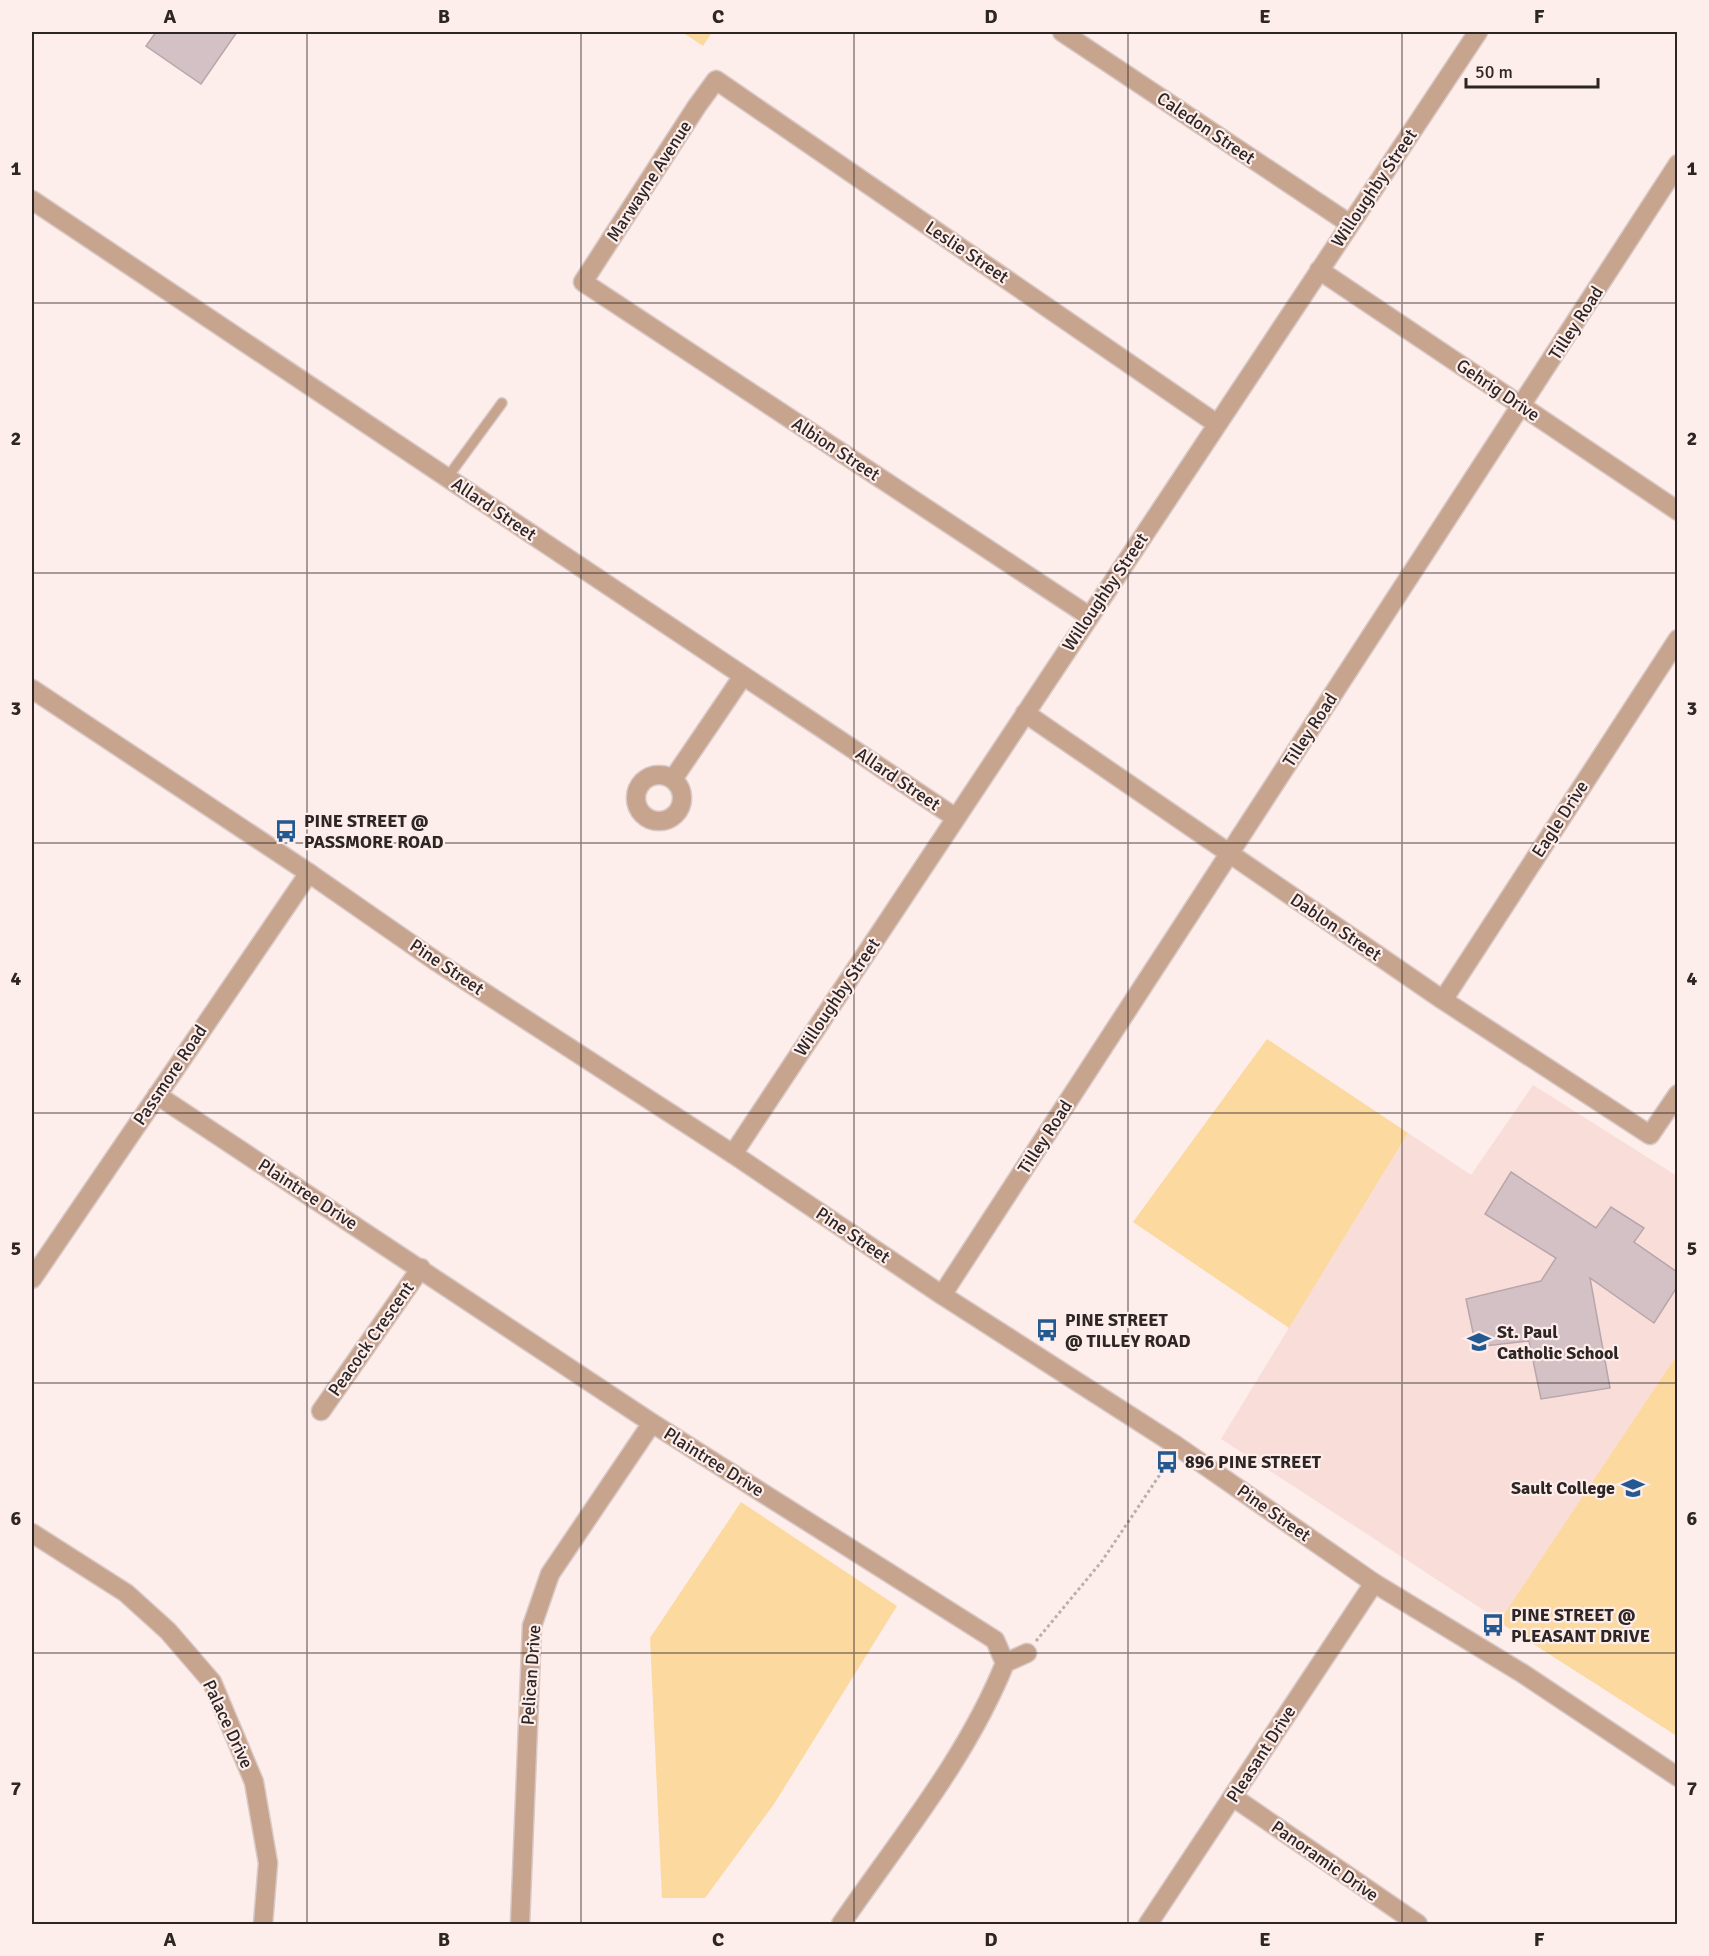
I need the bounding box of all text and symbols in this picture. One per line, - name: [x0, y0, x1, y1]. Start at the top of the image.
- text: A: [164, 4, 177, 29]
- text: B: [438, 4, 450, 29]
- text: C: [712, 4, 724, 29]
- text: D: [984, 4, 998, 29]
- text: E: [1259, 4, 1271, 29]
- text: F: [1534, 4, 1545, 29]
- scale bar: [1466, 51, 1598, 89]
- text: 50 m: [1475, 61, 1513, 83]
- street label: Caledon Street: [1153, 87, 1259, 169]
- street label: Marwayne Avenue: [602, 116, 696, 246]
- street label: Willoughby Street: [1326, 125, 1422, 251]
- text: 1: [11, 156, 22, 181]
- text: 1: [1687, 156, 1698, 181]
- street label: Leslie Street: [921, 216, 1013, 288]
- street label: Tilley Road: [1544, 282, 1608, 364]
- street label: Gehrig Drive: [1452, 354, 1544, 426]
- street label: Albion Street: [788, 412, 884, 486]
- text: 2: [11, 426, 21, 451]
- text: 2: [1687, 426, 1697, 451]
- street label: Allard Street: [448, 473, 540, 545]
- street label: Willoughby Street: [1057, 529, 1153, 655]
- street label: Tilley Road: [1278, 689, 1342, 771]
- text: 3: [11, 696, 21, 721]
- text: 3: [1687, 696, 1697, 721]
- street label: Allard Street: [852, 743, 944, 815]
- street label: Eagle Drive: [1527, 777, 1593, 861]
- place label: PINE STREET @ PASSMORE ROAD: [304, 810, 443, 853]
- bus stop icon: PINE STREET @ PASSMORE ROAD: [273, 818, 299, 844]
- street label: Dablon Street: [1286, 888, 1386, 966]
- street label: Pine Street: [406, 934, 488, 1000]
- street label: Willoughby Street: [789, 934, 885, 1060]
- text: 4: [11, 966, 22, 991]
- text: 4: [1687, 966, 1698, 991]
- street label: Passmore Road: [128, 1021, 212, 1129]
- street label: Tilley Road: [1013, 1096, 1077, 1178]
- street label: Plaintree Drive: [254, 1154, 362, 1234]
- street label: Pine Street: [812, 1202, 894, 1268]
- text: 5: [11, 1236, 21, 1261]
- text: 5: [1687, 1236, 1697, 1261]
- street label: Peacock Crescent: [323, 1278, 419, 1400]
- place label: PINE STREET @ TILLEY ROAD: [1065, 1309, 1190, 1352]
- bus stop icon: PINE STREET @ TILLEY ROAD: [1034, 1317, 1060, 1343]
- place label: St. Paul Catholic School: [1497, 1321, 1619, 1364]
- school or university icon: St. Paul Catholic School: [1466, 1329, 1492, 1355]
- street label: Plaintree Drive: [660, 1422, 768, 1502]
- bus stop icon: 896 PINE STREET: [1154, 1449, 1180, 1475]
- place label: 896 PINE STREET: [1185, 1451, 1322, 1473]
- school or university icon: Sault College: [1620, 1475, 1646, 1501]
- place label: Sault College: [1511, 1477, 1615, 1499]
- street label: Pine Street: [1233, 1480, 1315, 1546]
- text: 6: [11, 1506, 22, 1531]
- text: 6: [1687, 1506, 1698, 1531]
- place label: PINE STREET @ PLEASANT DRIVE: [1511, 1604, 1650, 1647]
- bus stop icon: PINE STREET @ PLEASANT DRIVE: [1480, 1612, 1506, 1638]
- street label: Pelican Drive: [517, 1624, 545, 1726]
- street label: Palace Drive: [198, 1676, 258, 1772]
- street label: Pleasant Drive: [1222, 1702, 1300, 1806]
- text: 7: [11, 1776, 22, 1801]
- text: 7: [1687, 1776, 1698, 1801]
- street label: Panoramic Drive: [1267, 1816, 1383, 1906]
- text: A: [164, 1927, 177, 1952]
- text: B: [438, 1927, 450, 1952]
- text: C: [712, 1927, 724, 1952]
- text: D: [984, 1927, 998, 1952]
- text: E: [1259, 1927, 1271, 1952]
- text: F: [1534, 1927, 1545, 1952]

